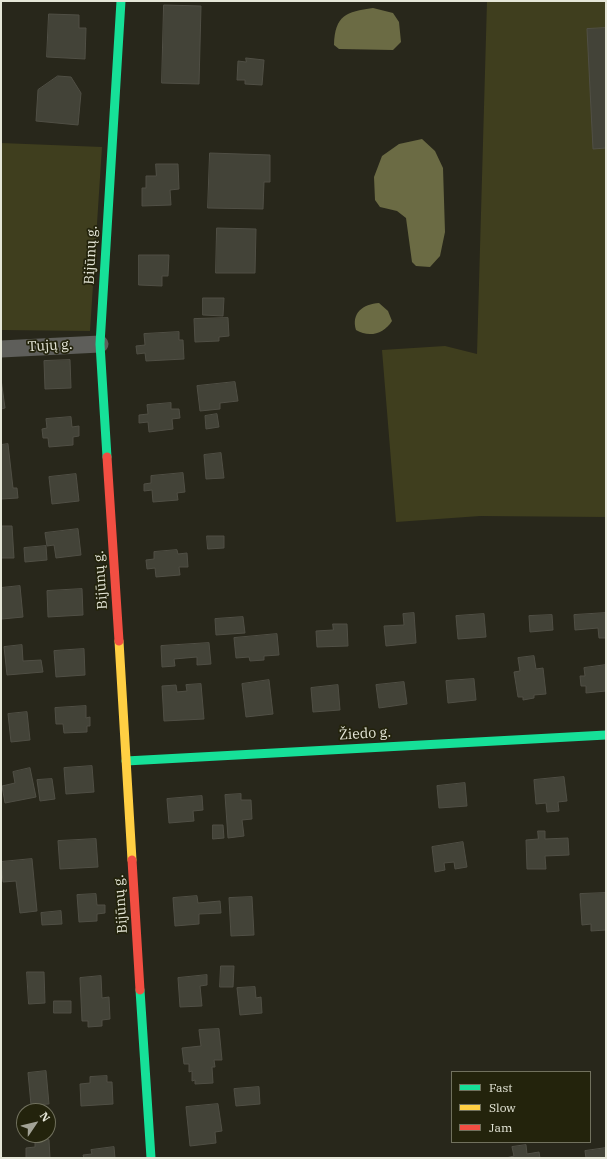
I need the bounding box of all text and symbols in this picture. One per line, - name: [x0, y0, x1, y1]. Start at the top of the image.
- street label: Bijūnų g.: [81, 225, 101, 285]
- street label: Tujų g.: [27, 336, 73, 356]
- street label: Bijūnų g.: [91, 550, 111, 610]
- street label: Žiedo g.: [339, 724, 391, 744]
- street label: Bijūnų g.: [111, 874, 131, 934]
- legend: [451, 1071, 591, 1143]
- text: Fast: [489, 1080, 513, 1095]
- text: Slow: [489, 1100, 516, 1115]
- north arrow: [16, 1103, 56, 1143]
- text: N: [37, 1109, 53, 1124]
- text: Jam: [489, 1120, 512, 1135]

